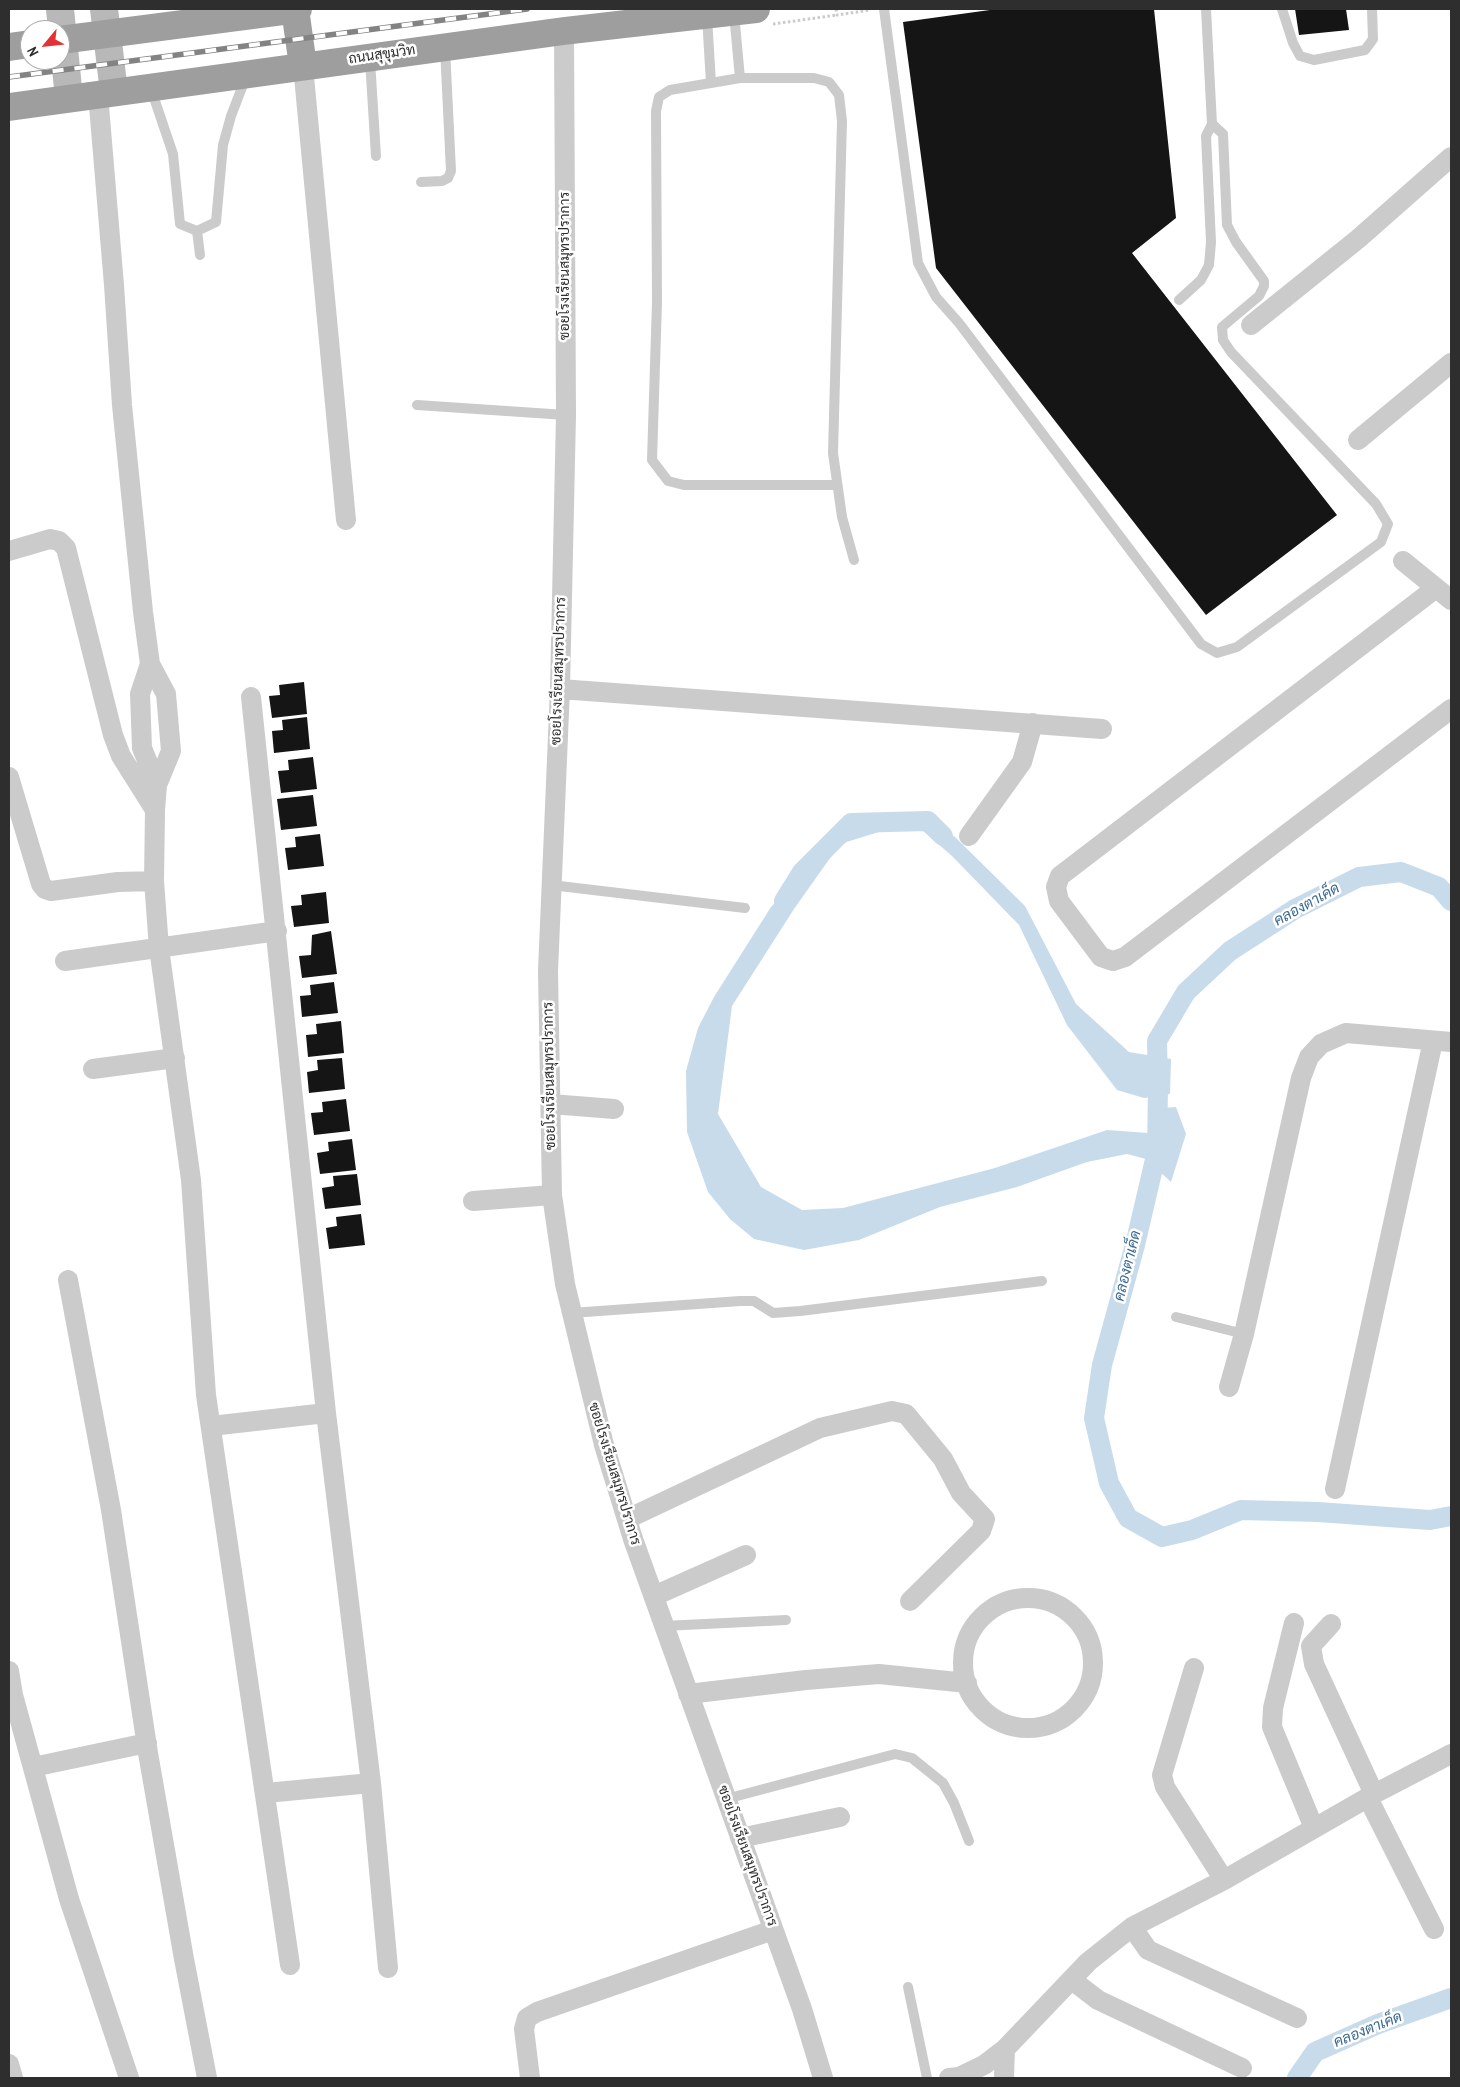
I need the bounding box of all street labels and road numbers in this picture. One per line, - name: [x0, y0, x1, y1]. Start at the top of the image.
- street label: ถนนสุขุมวิท: [347, 42, 417, 68]
- street label: ซอยโรงเรียนสมุทรปราการ: [557, 192, 573, 340]
- street label: ซอยโรงเรียนสมุทรปราการ: [548, 597, 570, 745]
- street label: ซอยโรงเรียนสมุทรปราการ: [540, 1002, 560, 1150]
- street label: ซอยโรงเรียนสมุทรปราการ: [584, 1401, 644, 1547]
- street label: ซอยโรงเรียนสมุทรปราการ: [714, 1783, 780, 1929]

